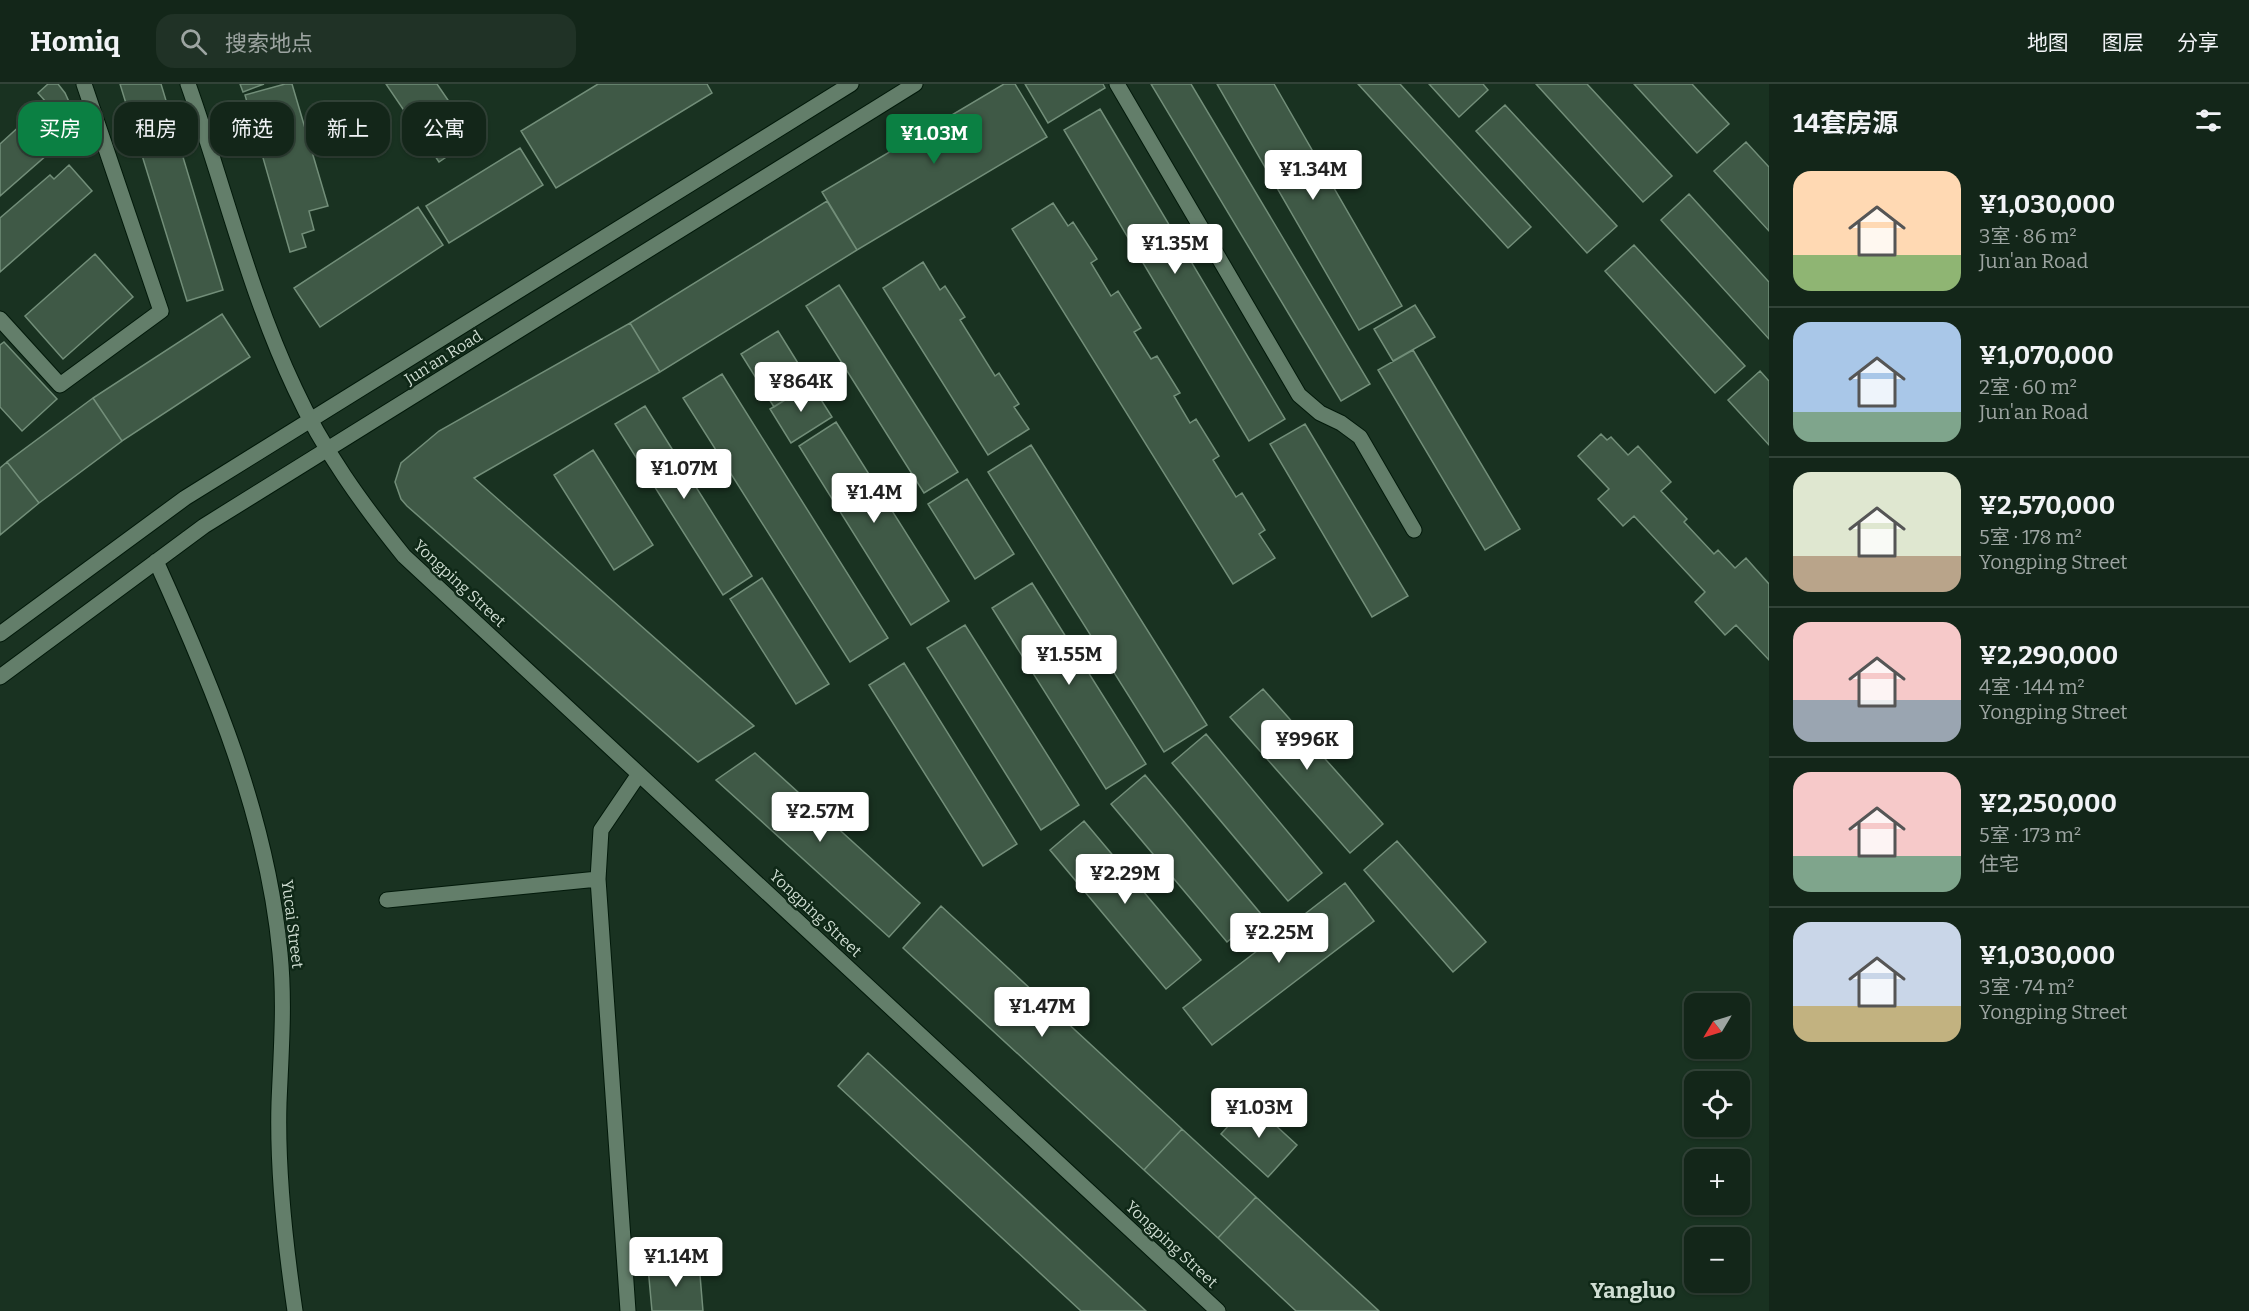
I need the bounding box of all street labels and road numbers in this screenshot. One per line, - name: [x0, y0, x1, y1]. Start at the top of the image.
- street label: Jun'an Road: [400, 326, 486, 389]
- street label: Yongping Street: [410, 536, 510, 631]
- street label: Yongping Street: [766, 866, 866, 961]
- street label: Yucai Street: [278, 879, 307, 970]
- street label: Yongping Street: [1122, 1197, 1222, 1292]

